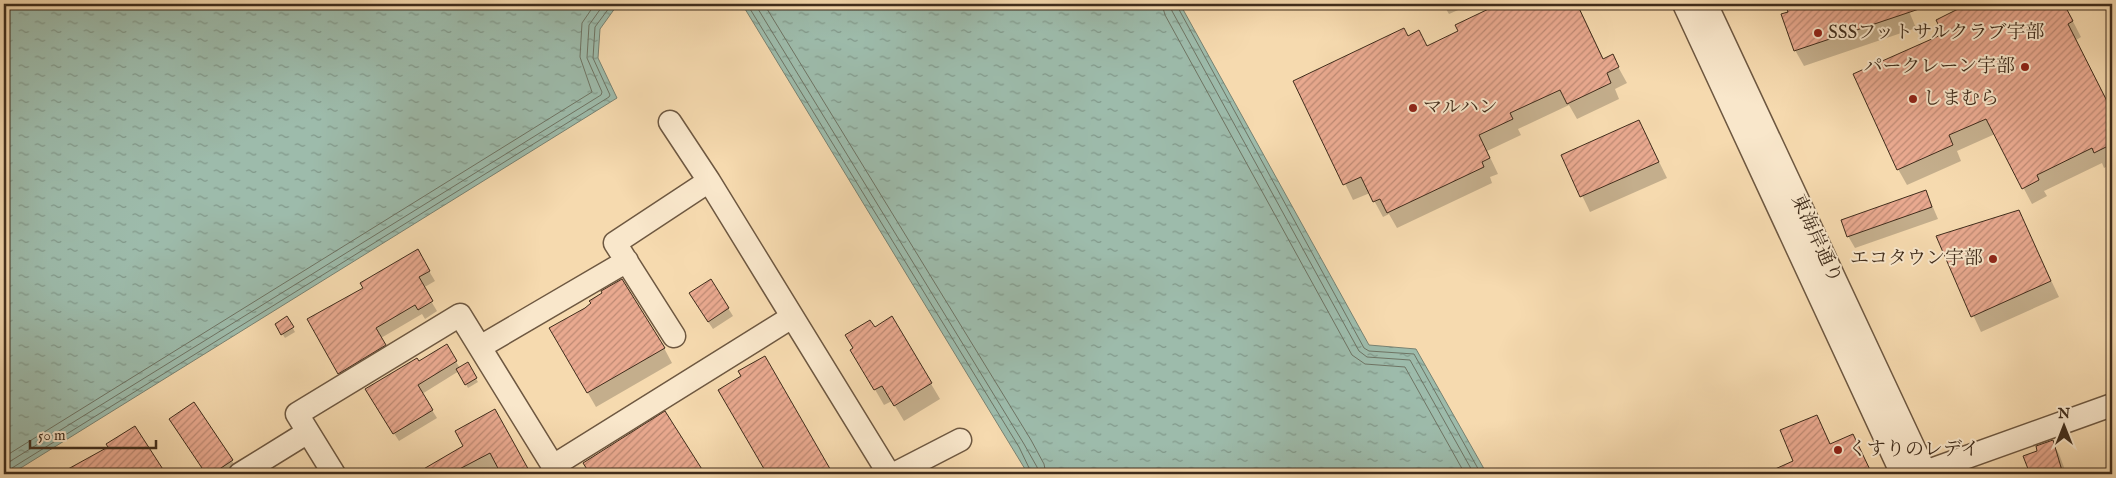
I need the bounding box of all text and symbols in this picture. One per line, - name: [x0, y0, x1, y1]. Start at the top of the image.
- place label: SSSフットサルクラブ宇部: [1828, 21, 2045, 45]
- marker: SSSフットサルクラブ宇部: [1812, 27, 1824, 39]
- place label: パークレーン宇部: [1863, 55, 2015, 79]
- marker: パークレーン宇部: [2019, 61, 2031, 73]
- place label: しまむら: [1923, 87, 1999, 111]
- marker: しまむら: [1907, 93, 1919, 105]
- place label: マルハン: [1423, 96, 1498, 120]
- marker: マルハン: [1407, 102, 1419, 114]
- street label: 東海岸通り: [1785, 191, 1847, 287]
- place label: エコタウン宇部: [1850, 247, 1983, 271]
- marker: エコタウン宇部: [1987, 253, 1999, 265]
- north arrow: [2038, 400, 2088, 450]
- text: N: [2057, 405, 2070, 423]
- scale bar: [30, 418, 156, 450]
- text: 50 m: [38, 426, 66, 445]
- place label: くすりのレデイ: [1848, 438, 1980, 462]
- marker: くすりのレデイ: [1832, 444, 1844, 456]

